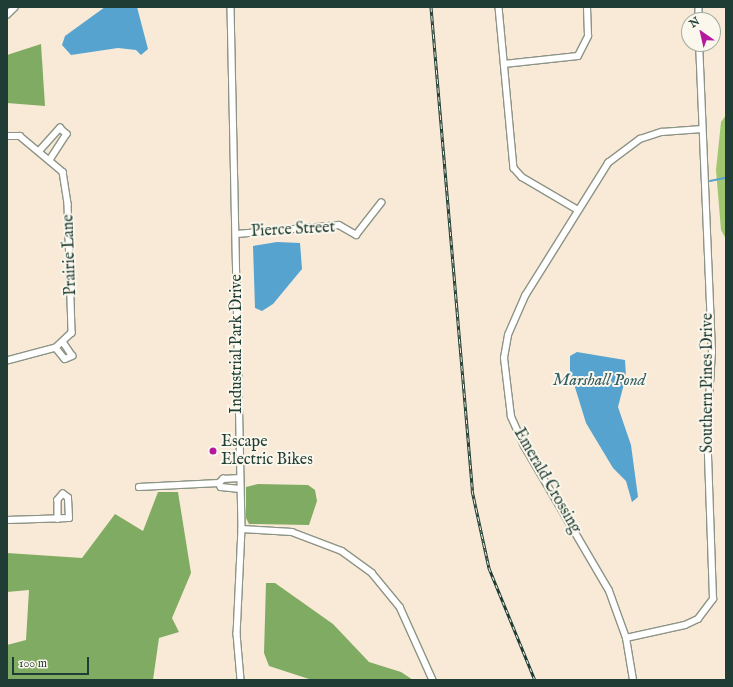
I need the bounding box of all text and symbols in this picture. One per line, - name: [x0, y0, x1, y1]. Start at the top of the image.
- north arrow: [681, 12, 721, 52]
- text: N: [687, 14, 703, 31]
- street label: Prairie Lane: [59, 214, 81, 296]
- street label: Pierce Street: [250, 218, 336, 242]
- street label: Industrial Park Drive: [227, 274, 247, 414]
- street label: Southern Pines Drive: [698, 313, 718, 453]
- water label: Marshall Pond: [552, 371, 646, 391]
- street label: Emerald Crossing: [509, 425, 585, 537]
- place label: Escape Electric Bikes: [221, 432, 313, 470]
- marker: Escape Electric Bikes: [208, 446, 218, 456]
- scale bar: [14, 649, 91, 675]
- text: 100 m: [19, 656, 47, 671]

